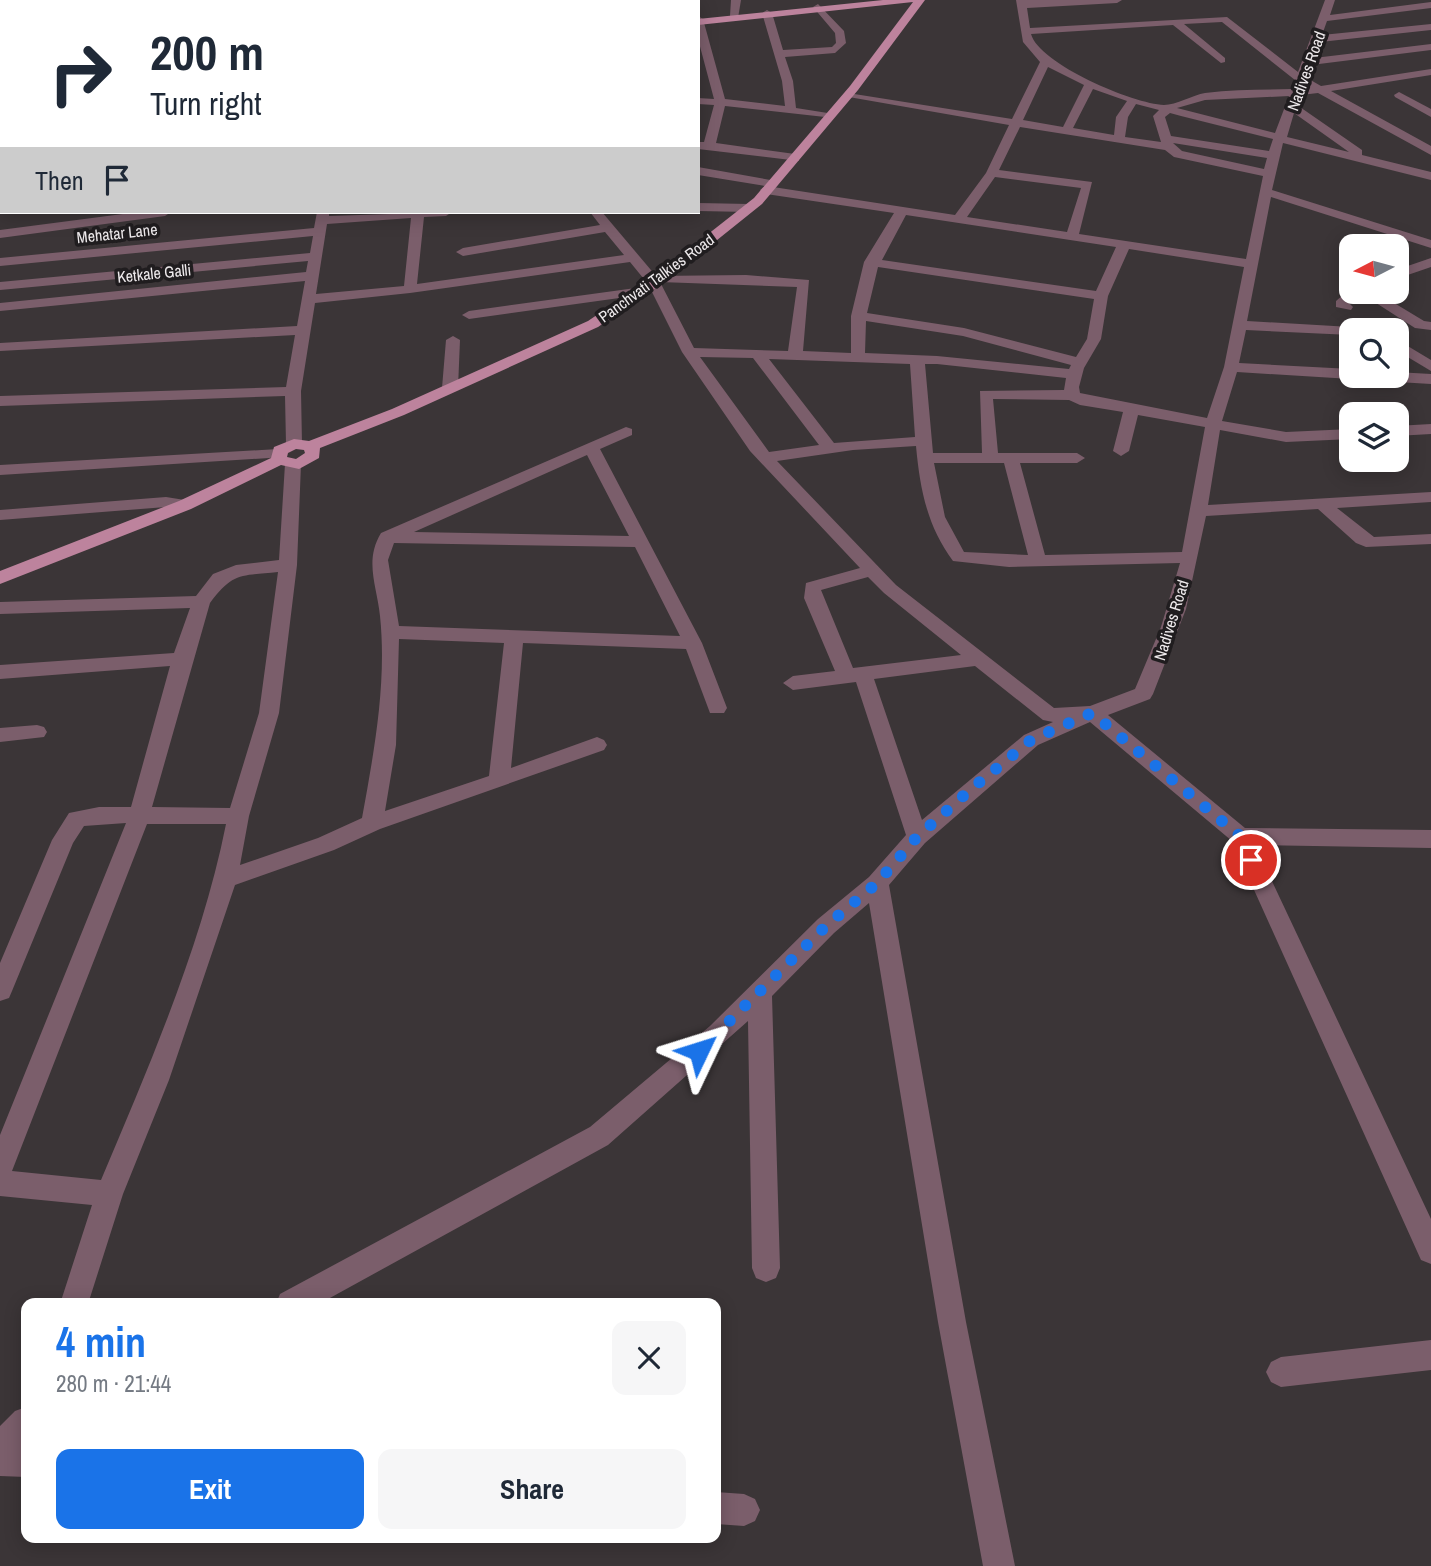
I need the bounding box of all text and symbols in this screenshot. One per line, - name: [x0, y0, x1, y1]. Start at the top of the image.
- text: 200 m: [150, 19, 264, 85]
- icon: right: [35, 28, 126, 119]
- street label: Nadives Road: [1281, 28, 1331, 114]
- text: Turn right: [150, 82, 262, 125]
- icon: arrive: [98, 161, 136, 199]
- text: Then: [35, 163, 84, 198]
- street label: Mehatar Lane: [76, 218, 158, 248]
- street label: Panchvati Talkies Road: [594, 229, 718, 327]
- north arrow: [1339, 234, 1409, 304]
- map controls: [1339, 234, 1409, 472]
- street label: Ketkale Galli: [116, 258, 192, 288]
- button: search: [1339, 318, 1409, 388]
- button: layers: [1339, 402, 1409, 472]
- street label: Nadives Road: [1148, 577, 1194, 663]
- pin: [1221, 830, 1281, 890]
- icon: arrive: [1232, 841, 1270, 879]
- position arrow: [662, 1014, 736, 1088]
- text: 4 min: [56, 1314, 146, 1370]
- button: close: [612, 1321, 686, 1395]
- text: 280 m · 21:44: [56, 1368, 171, 1399]
- button: Exit: [56, 1449, 364, 1529]
- button: Share: [378, 1449, 686, 1529]

